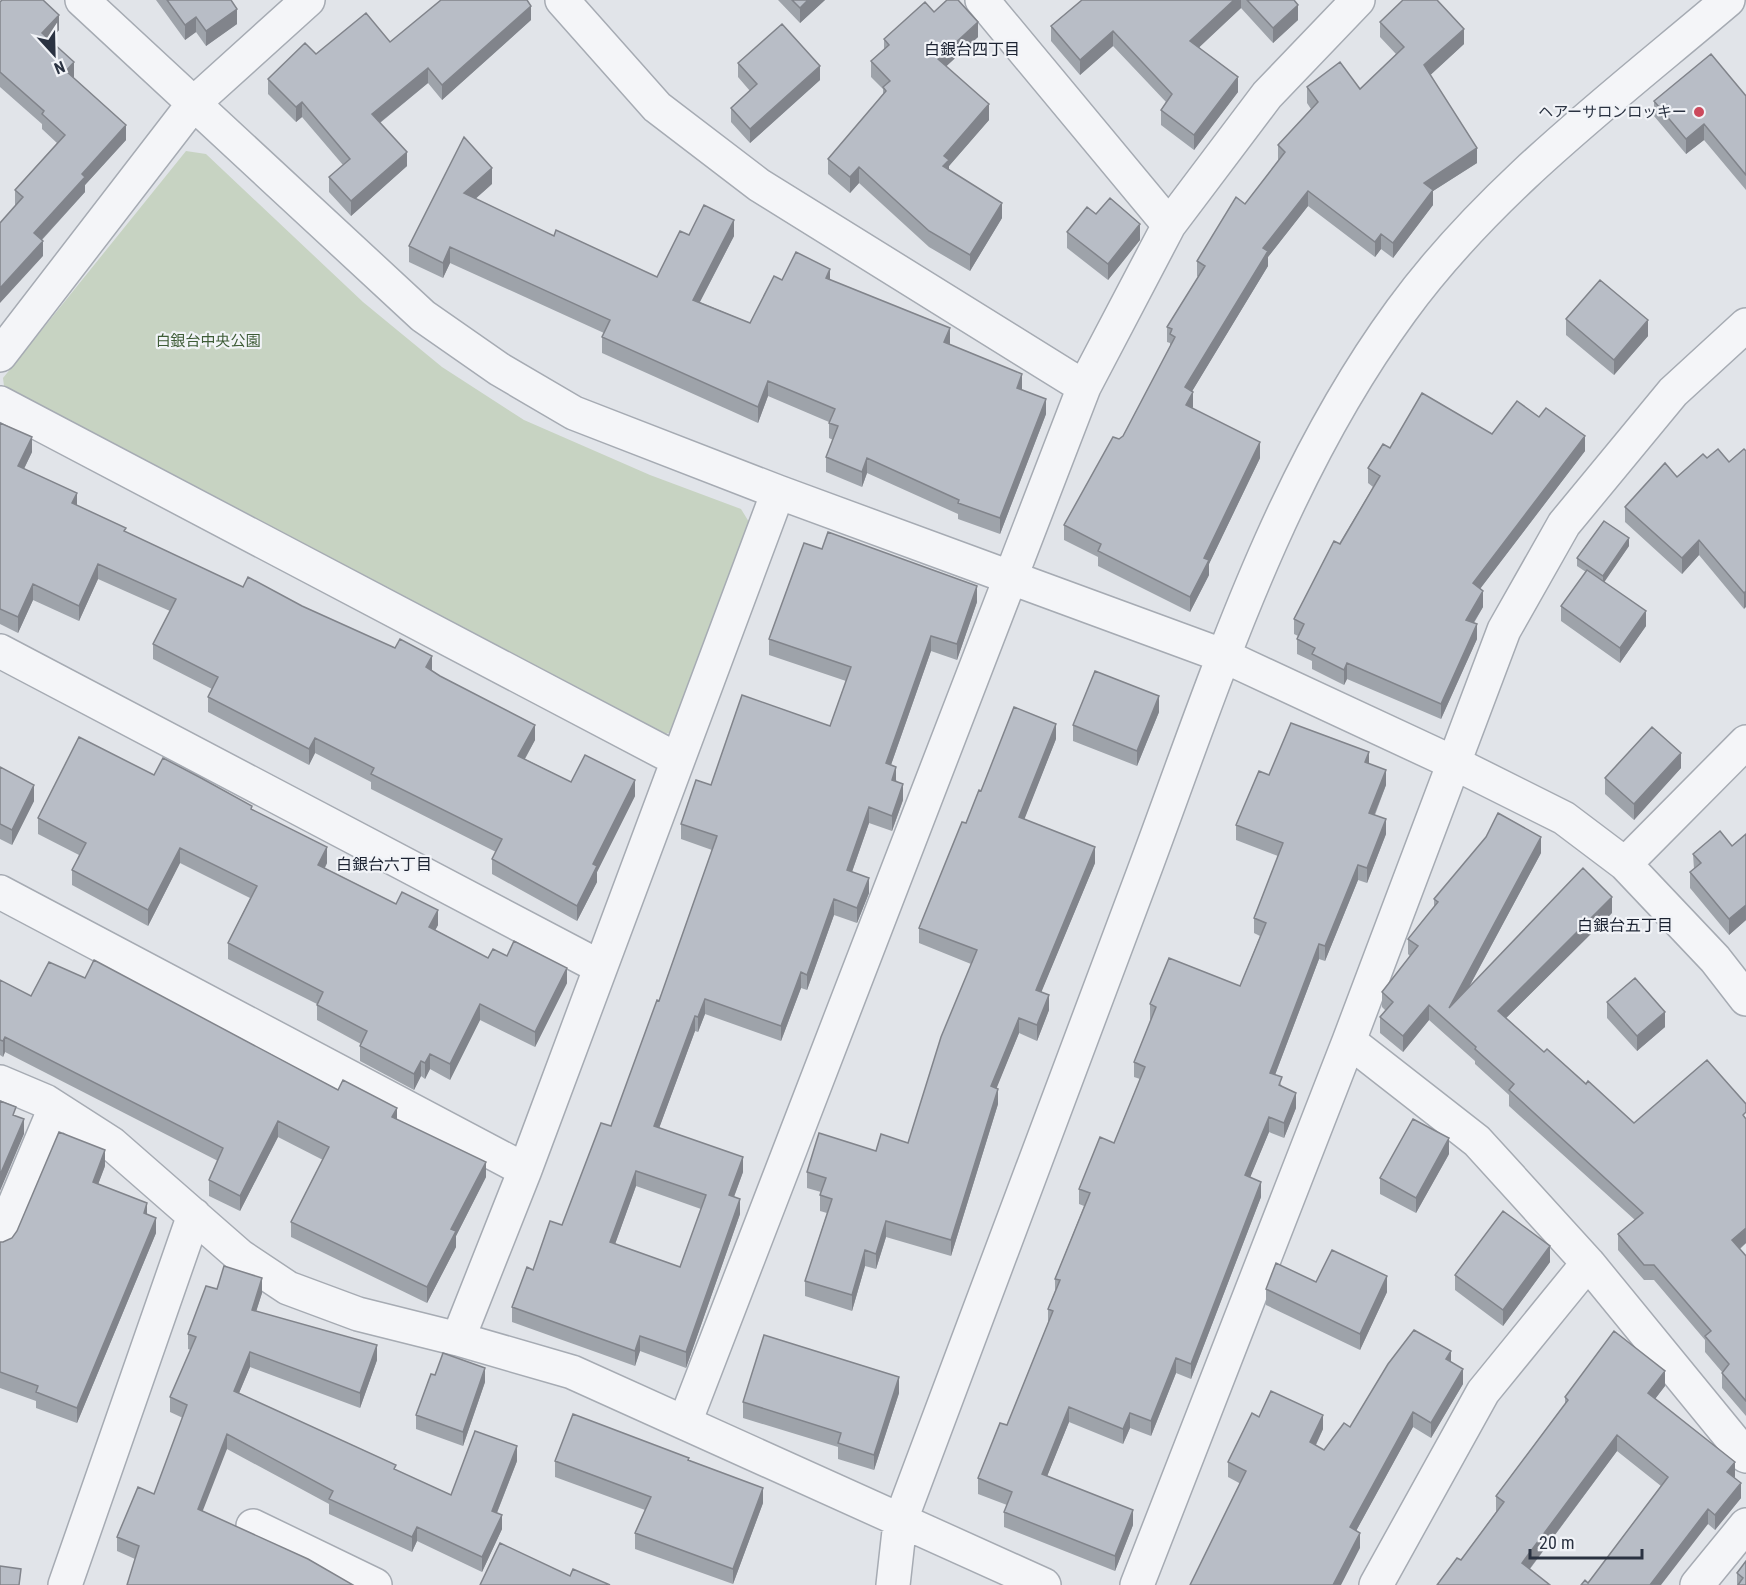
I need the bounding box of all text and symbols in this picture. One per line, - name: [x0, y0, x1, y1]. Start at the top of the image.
- north arrow: [24, 24, 84, 84]
- district label: 白銀台四丁目: [924, 40, 1020, 59]
- text: N: [51, 57, 68, 78]
- place label: ヘアーサロンロッキー: [1538, 103, 1687, 121]
- marker: ヘアーサロンロッキー: [1692, 105, 1706, 119]
- park label: 白銀台中央公園: [155, 332, 261, 350]
- district label: 白銀台六丁目: [336, 855, 432, 874]
- district label: 白銀台五丁目: [1577, 916, 1673, 935]
- scale bar: [1530, 1522, 1642, 1560]
- text: 20 m: [1539, 1532, 1574, 1553]

